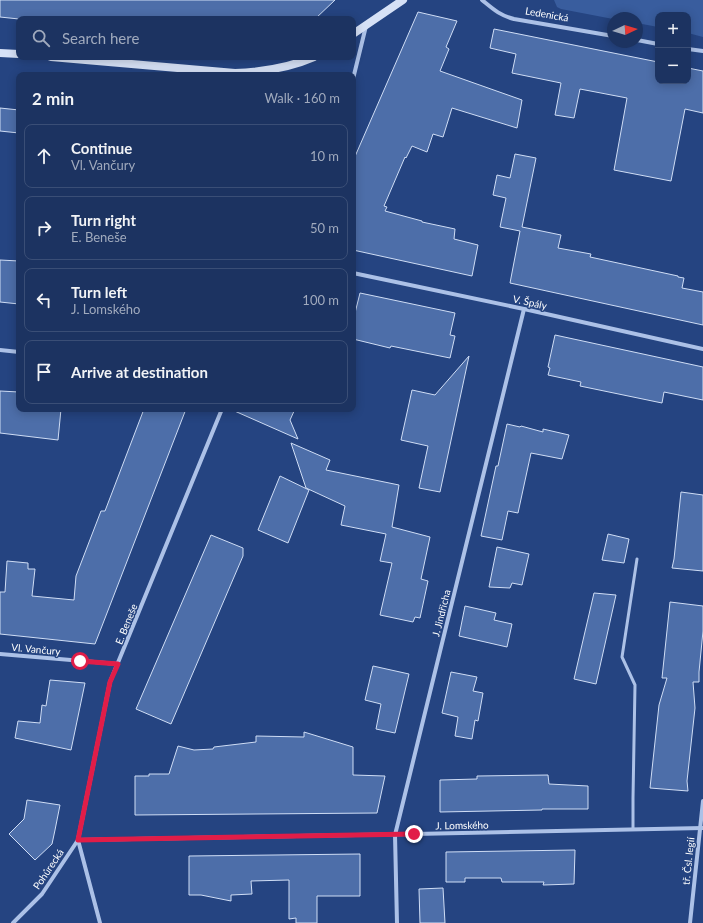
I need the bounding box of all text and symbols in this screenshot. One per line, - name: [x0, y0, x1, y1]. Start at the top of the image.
- street label: Ledenická: [524, 4, 570, 24]
- north arrow: [607, 12, 643, 48]
- map controls: [655, 12, 691, 84]
- button: +: [655, 12, 691, 48]
- search box: [16, 16, 356, 60]
- icon: search: [30, 27, 52, 49]
- text: Search here: [62, 29, 139, 47]
- button: −: [655, 48, 691, 84]
- text: 2 min: [32, 88, 74, 109]
- text: Walk · 160 m: [264, 90, 340, 106]
- text: Continue: [71, 139, 132, 157]
- icon: ahead: [33, 145, 55, 167]
- text: 10 m: [310, 148, 339, 164]
- text: Vl. Vančury: [71, 157, 135, 173]
- text: Turn right: [71, 211, 136, 229]
- icon: right: [33, 217, 55, 239]
- text: 50 m: [310, 220, 339, 236]
- text: E. Beneše: [71, 229, 127, 245]
- text: Turn left: [71, 283, 127, 301]
- icon: left: [33, 289, 55, 311]
- text: 100 m: [302, 292, 339, 308]
- street label: V. Špály: [512, 293, 549, 312]
- text: J. Lomského: [71, 301, 140, 317]
- icon: arrive: [33, 361, 55, 383]
- text: Arrive at destination: [71, 363, 208, 381]
- street label: J. Jindřicha: [429, 588, 453, 638]
- street label: E. Beneše: [112, 602, 140, 646]
- street label: Vl. Vančury: [11, 641, 62, 657]
- route start: [71, 652, 89, 670]
- street label: J. Lomského: [435, 819, 489, 831]
- route end: [405, 825, 423, 843]
- street label: tř. Čsl. legií: [680, 836, 697, 885]
- street label: Pohůrecká: [30, 847, 66, 891]

